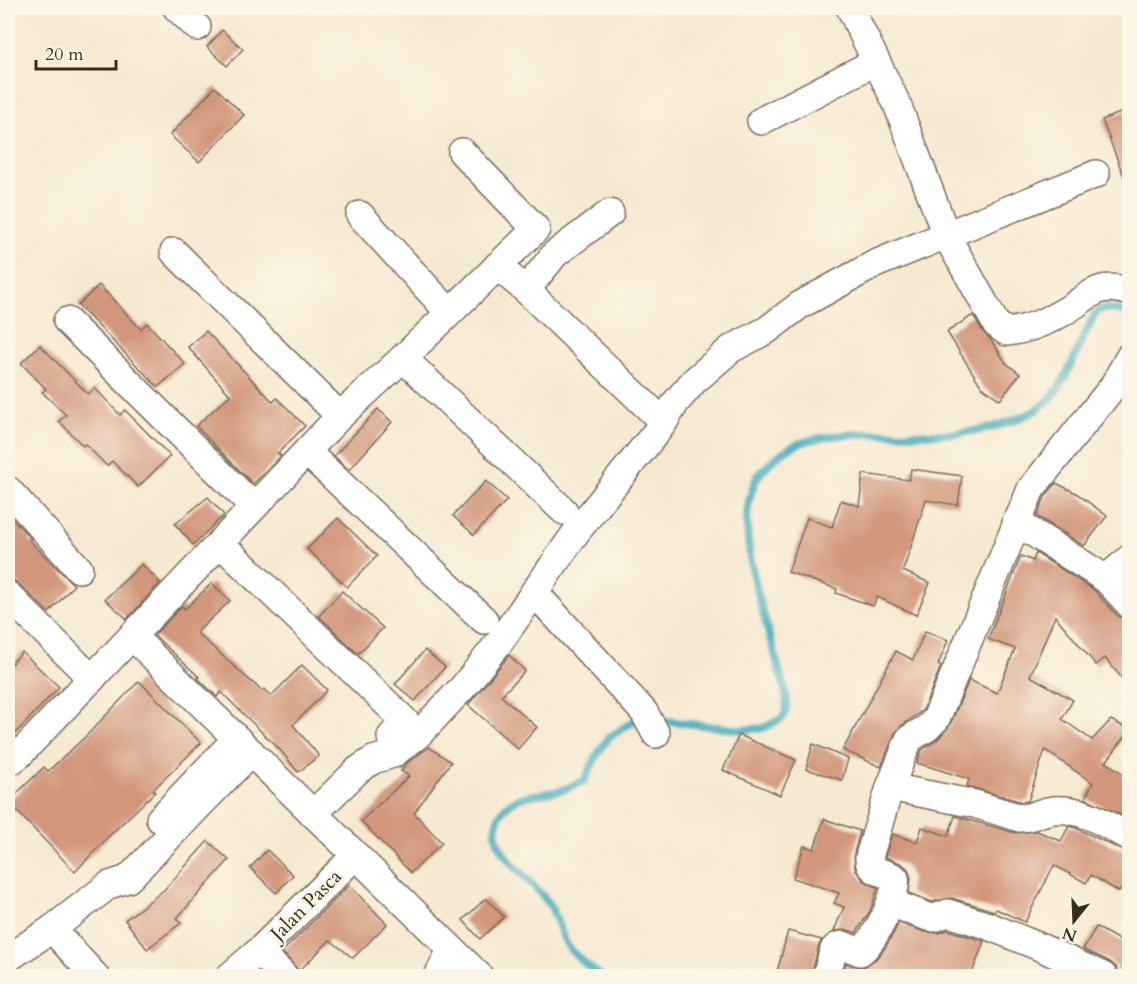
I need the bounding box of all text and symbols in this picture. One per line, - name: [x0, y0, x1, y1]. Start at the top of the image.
- scale bar: [36, 33, 116, 71]
- text: 20 m: [45, 42, 84, 67]
- street label: Jalan Pasca: [262, 863, 348, 949]
- north arrow: [1044, 891, 1104, 951]
- text: N: [1060, 922, 1080, 947]

